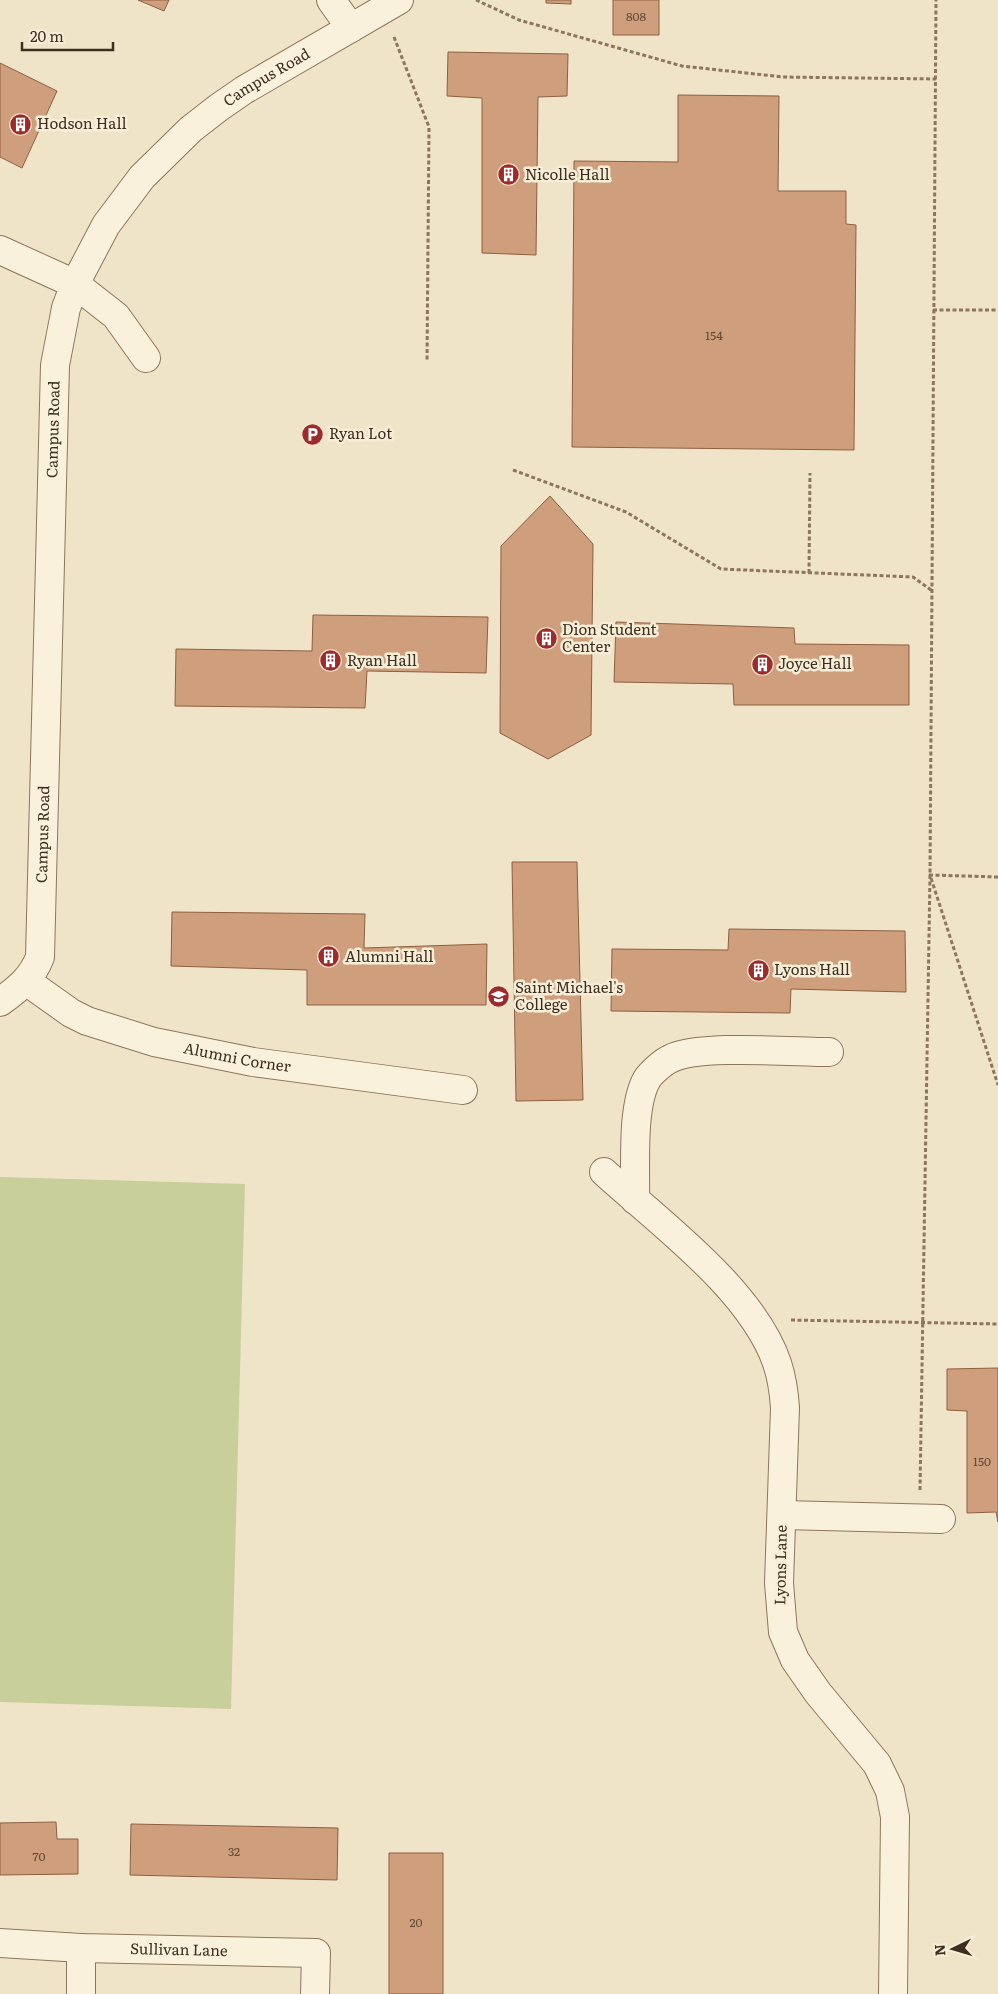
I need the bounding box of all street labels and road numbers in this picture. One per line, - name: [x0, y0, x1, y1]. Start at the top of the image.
- street label: Campus Road: [218, 41, 314, 111]
- street label: Campus Road: [39, 380, 65, 478]
- street label: Campus Road: [29, 785, 54, 883]
- street label: Alumni Corner: [182, 1035, 292, 1077]
- street label: Lyons Lane: [767, 1524, 792, 1605]
- street label: Sullivan Lane: [130, 1936, 228, 1961]

